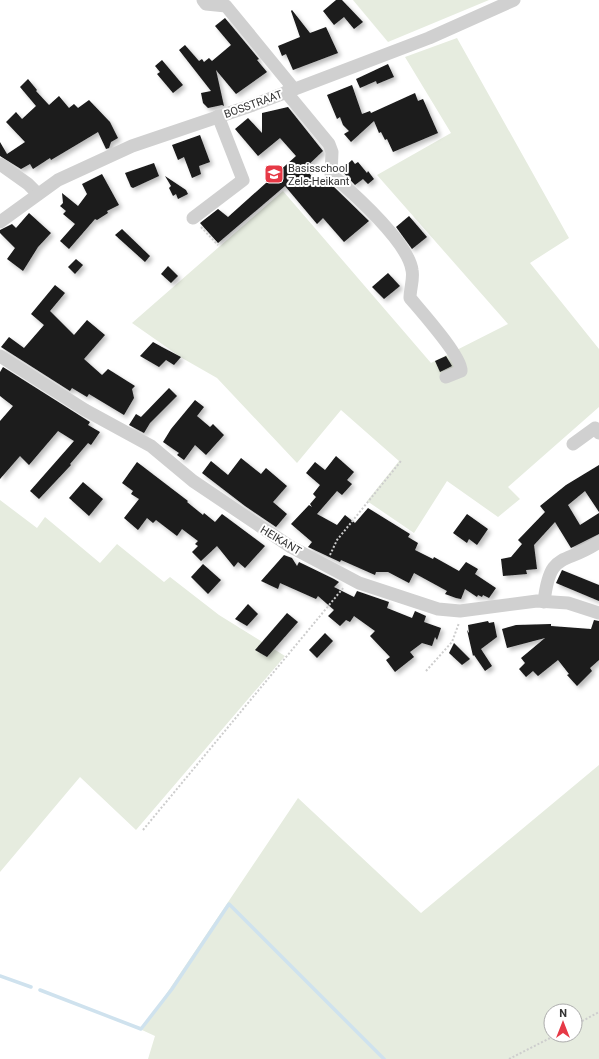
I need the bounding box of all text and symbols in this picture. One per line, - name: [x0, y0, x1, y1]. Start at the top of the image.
- street label: BOSSTRAAT: [222, 88, 284, 121]
- place label: Basisschool Zele-Heikant: [288, 162, 350, 188]
- school or university icon: Basisschool Zele-Heikant: [263, 163, 285, 185]
- street label: HEIKANT: [258, 523, 304, 558]
- north arrow: [543, 1003, 583, 1043]
- text: N: [559, 1007, 567, 1020]

